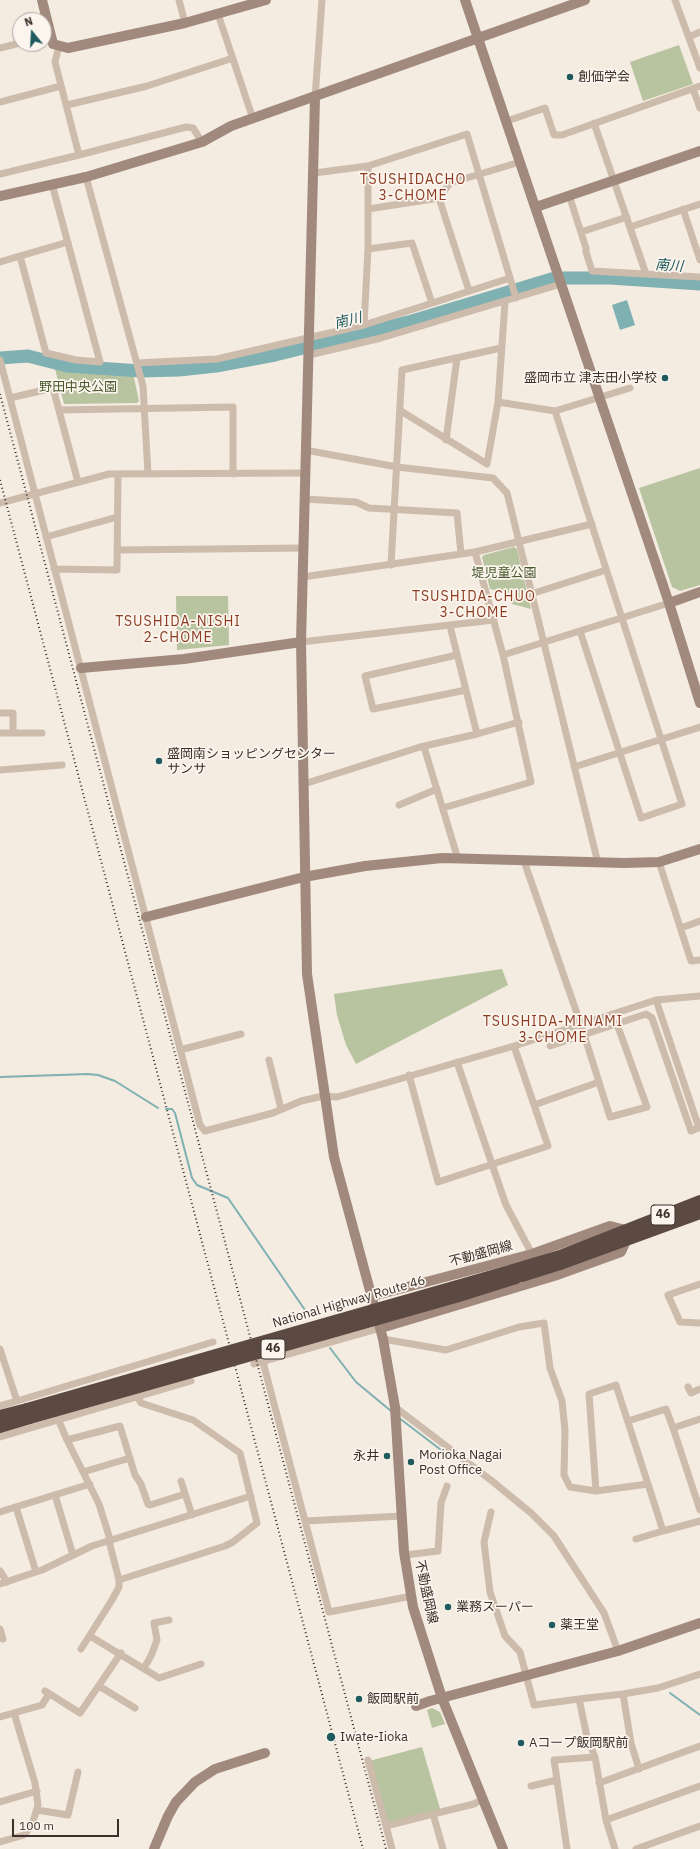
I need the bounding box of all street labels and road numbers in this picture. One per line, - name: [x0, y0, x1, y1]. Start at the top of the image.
- road number: 46: [651, 1205, 675, 1225]
- street label: 不動盛岡線: [448, 1238, 514, 1270]
- street label: National Highway Route 46: [271, 1273, 427, 1331]
- road number: 46: [261, 1339, 285, 1359]
- street label: 不動盛岡線: [412, 1559, 440, 1625]

